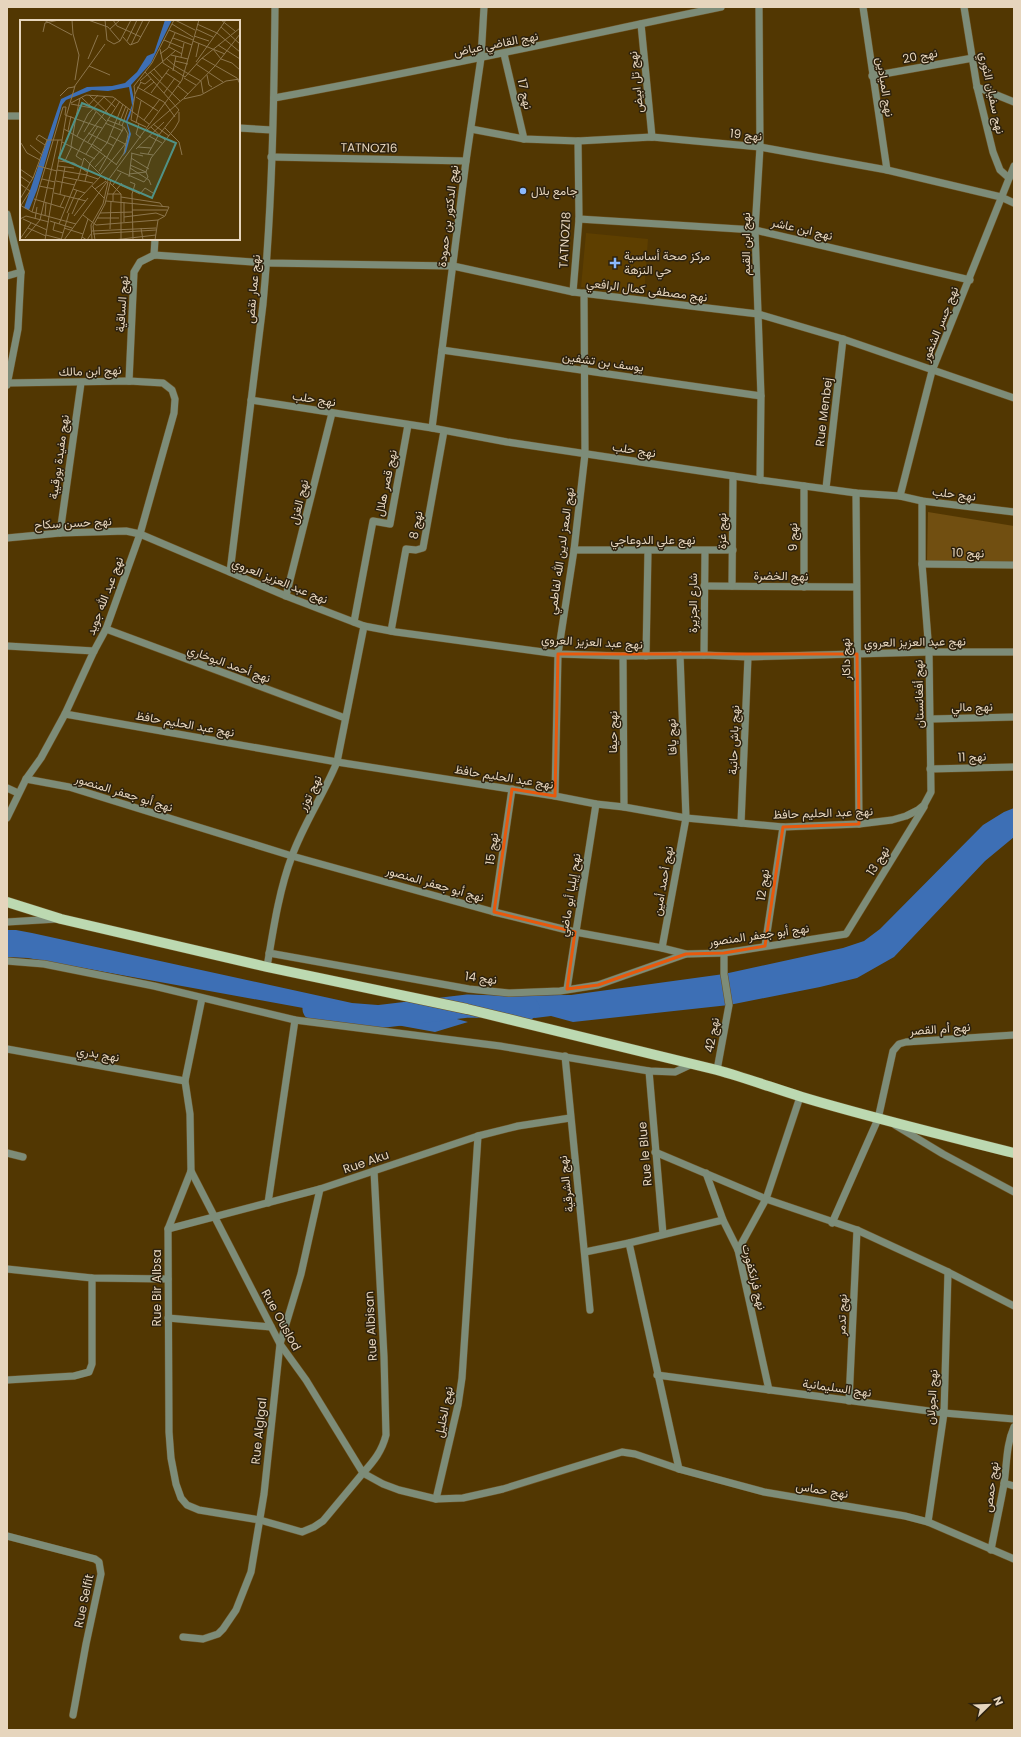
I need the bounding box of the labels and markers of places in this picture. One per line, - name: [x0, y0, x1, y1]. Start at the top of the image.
- place label: جامع بلال: [531, 182, 577, 200]
- marker: جامع بلال: [518, 186, 528, 196]
- place label: مركز صحة أساسية حي النزهة: [624, 247, 710, 280]
- marker: مركز صحة أساسية حي النزهة: [609, 257, 621, 269]

